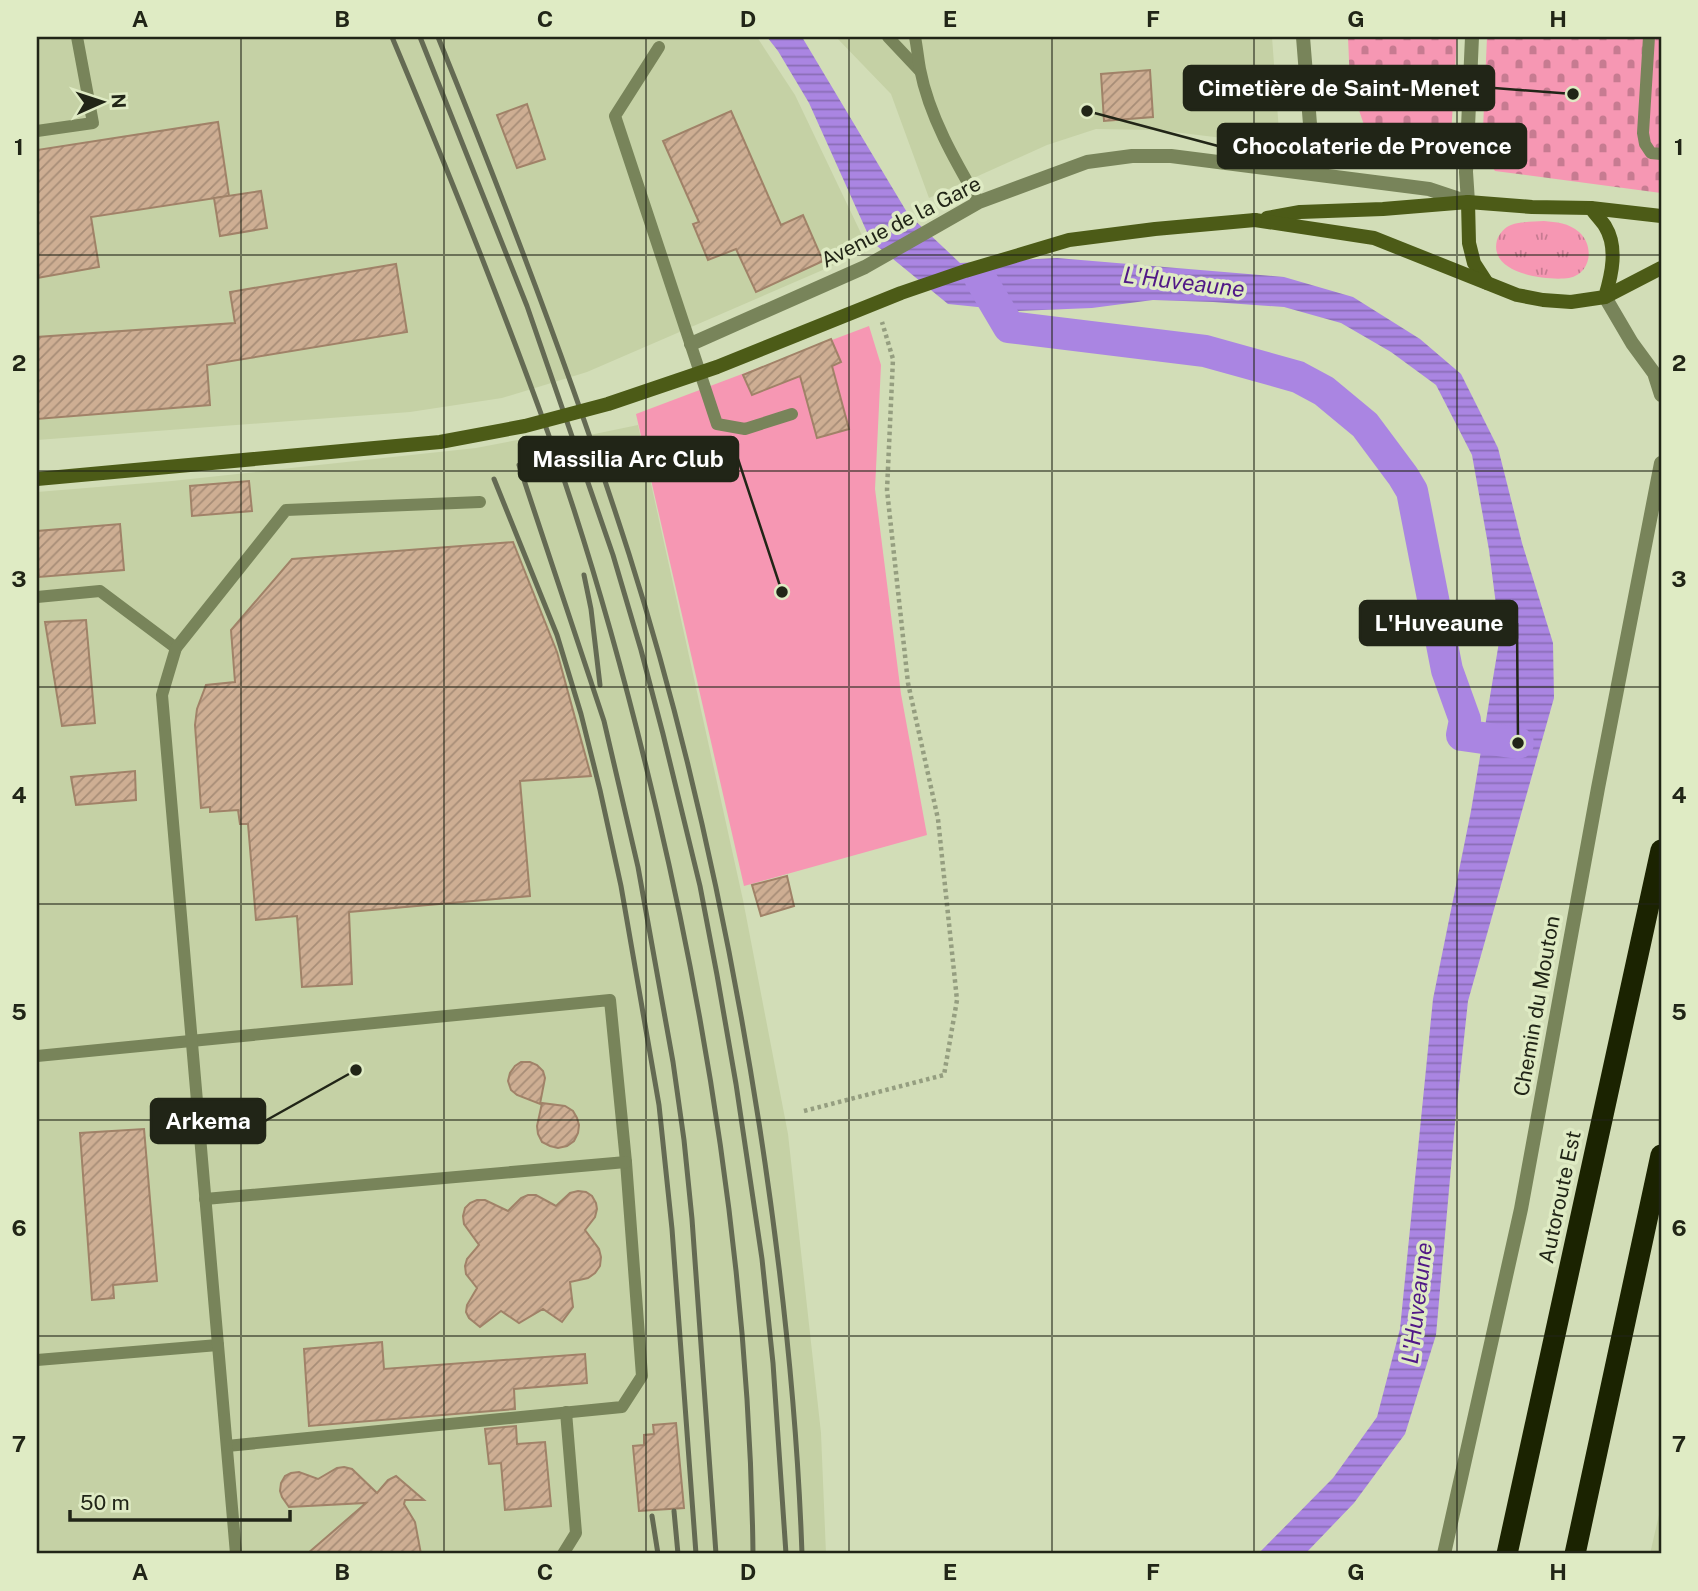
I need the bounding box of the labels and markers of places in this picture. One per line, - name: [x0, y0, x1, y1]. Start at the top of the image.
- callout: Cimetière de Saint-Menet: [1184, 66, 1494, 110]
- callout: Chocolaterie de Provence: [1218, 124, 1526, 168]
- callout: Massilia Arc Club: [519, 437, 738, 481]
- callout: L'Huveaune: [1360, 601, 1517, 645]
- callout: Arkema: [151, 1099, 265, 1143]

